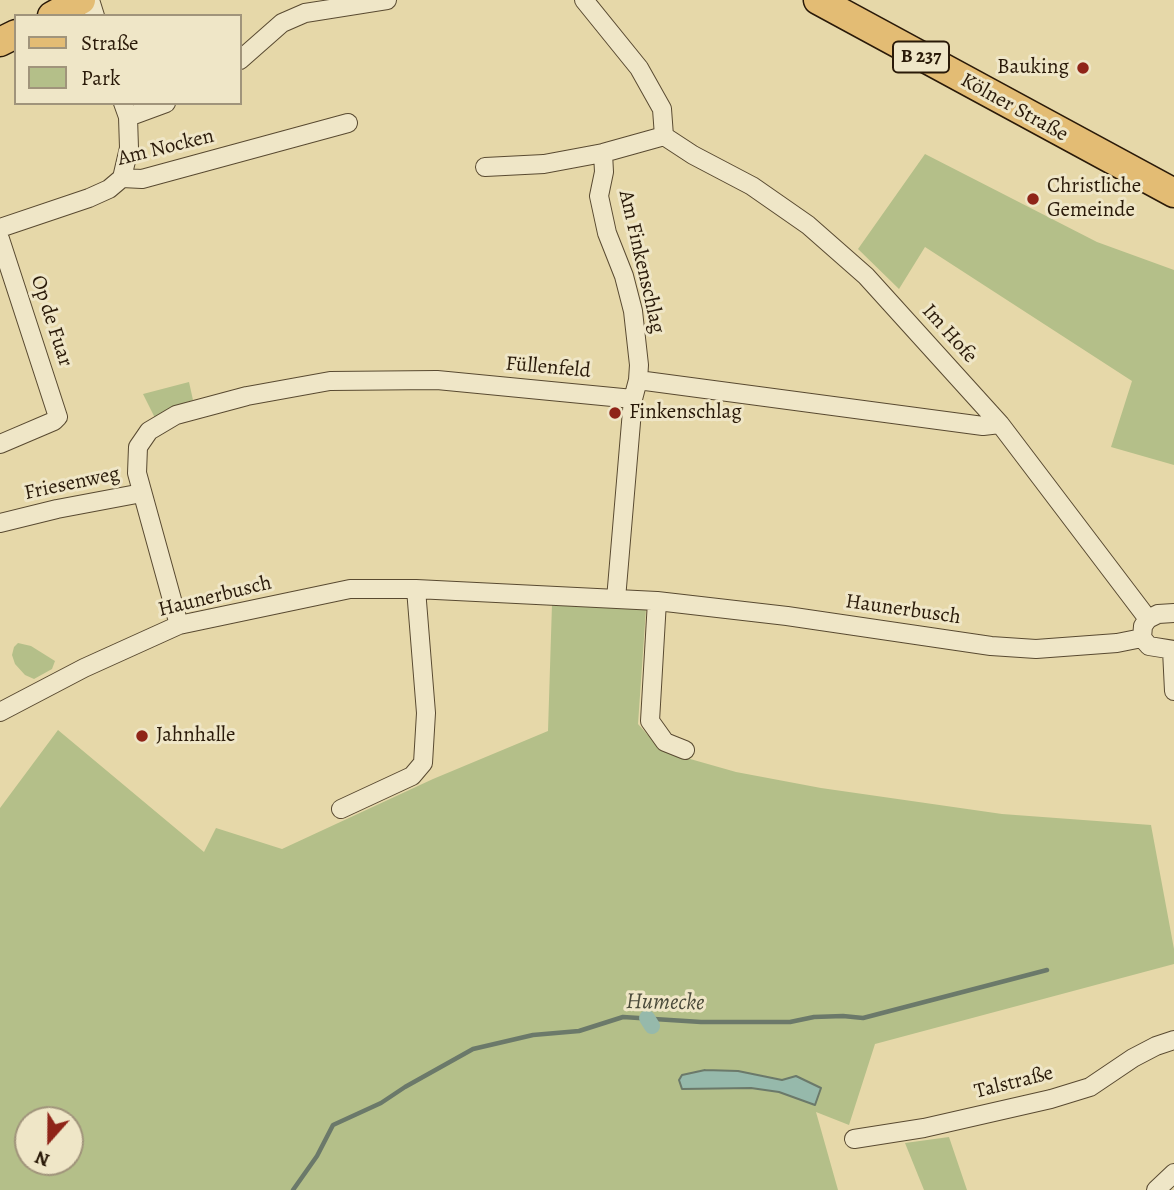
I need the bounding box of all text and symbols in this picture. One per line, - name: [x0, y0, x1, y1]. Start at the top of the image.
- legend: [14, 14, 242, 105]
- text: Straße: [81, 29, 139, 57]
- road number: B 237: [893, 41, 949, 72]
- place label: Bauking: [997, 55, 1069, 81]
- marker: Bauking: [1075, 60, 1091, 76]
- text: Park: [81, 64, 120, 92]
- street label: Kölner Straße: [956, 68, 1072, 148]
- street label: Am Nocken: [115, 124, 217, 172]
- place label: Christliche Gemeinde: [1047, 174, 1141, 224]
- street label: Am Finkenschlag: [612, 188, 670, 336]
- marker: Christliche Gemeinde: [1025, 191, 1041, 207]
- street label: Op de Fuar: [24, 272, 78, 370]
- street label: Im Hofe: [916, 299, 982, 369]
- street label: Füllenfeld: [504, 352, 592, 384]
- place label: Finkenschlag: [629, 400, 742, 426]
- marker: Finkenschlag: [607, 405, 623, 421]
- street label: Friesenweg: [22, 462, 122, 506]
- street label: Haunerbusch: [156, 571, 274, 623]
- street label: Haunerbusch: [844, 589, 962, 631]
- place label: Jahnhalle: [156, 723, 235, 749]
- marker: Jahnhalle: [134, 728, 150, 744]
- water label: Humecke: [625, 989, 705, 1017]
- street label: Talstraße: [972, 1061, 1056, 1105]
- north arrow: [14, 1106, 84, 1176]
- text: N: [31, 1144, 53, 1173]

